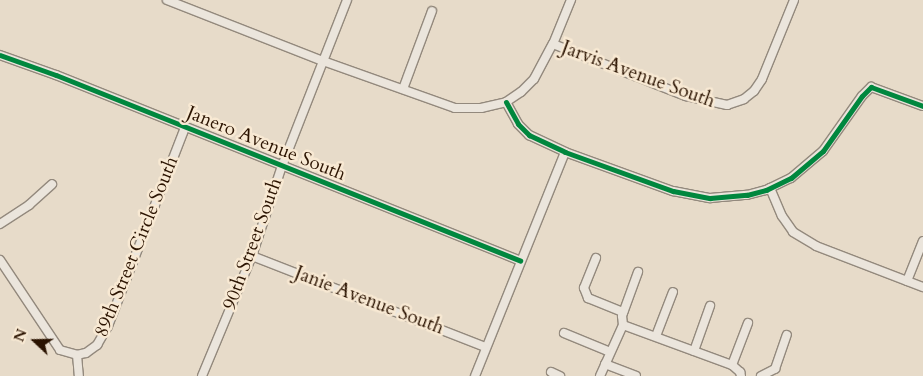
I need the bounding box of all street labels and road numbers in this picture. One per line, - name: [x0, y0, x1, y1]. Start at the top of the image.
- street label: Jarvis Avenue South: [558, 37, 718, 113]
- street label: Janero Avenue South: [183, 102, 349, 186]
- street label: 89th Street Circle South: [90, 153, 184, 341]
- street label: 90th Street South: [219, 175, 287, 313]
- street label: Janie Avenue South: [291, 262, 447, 340]

